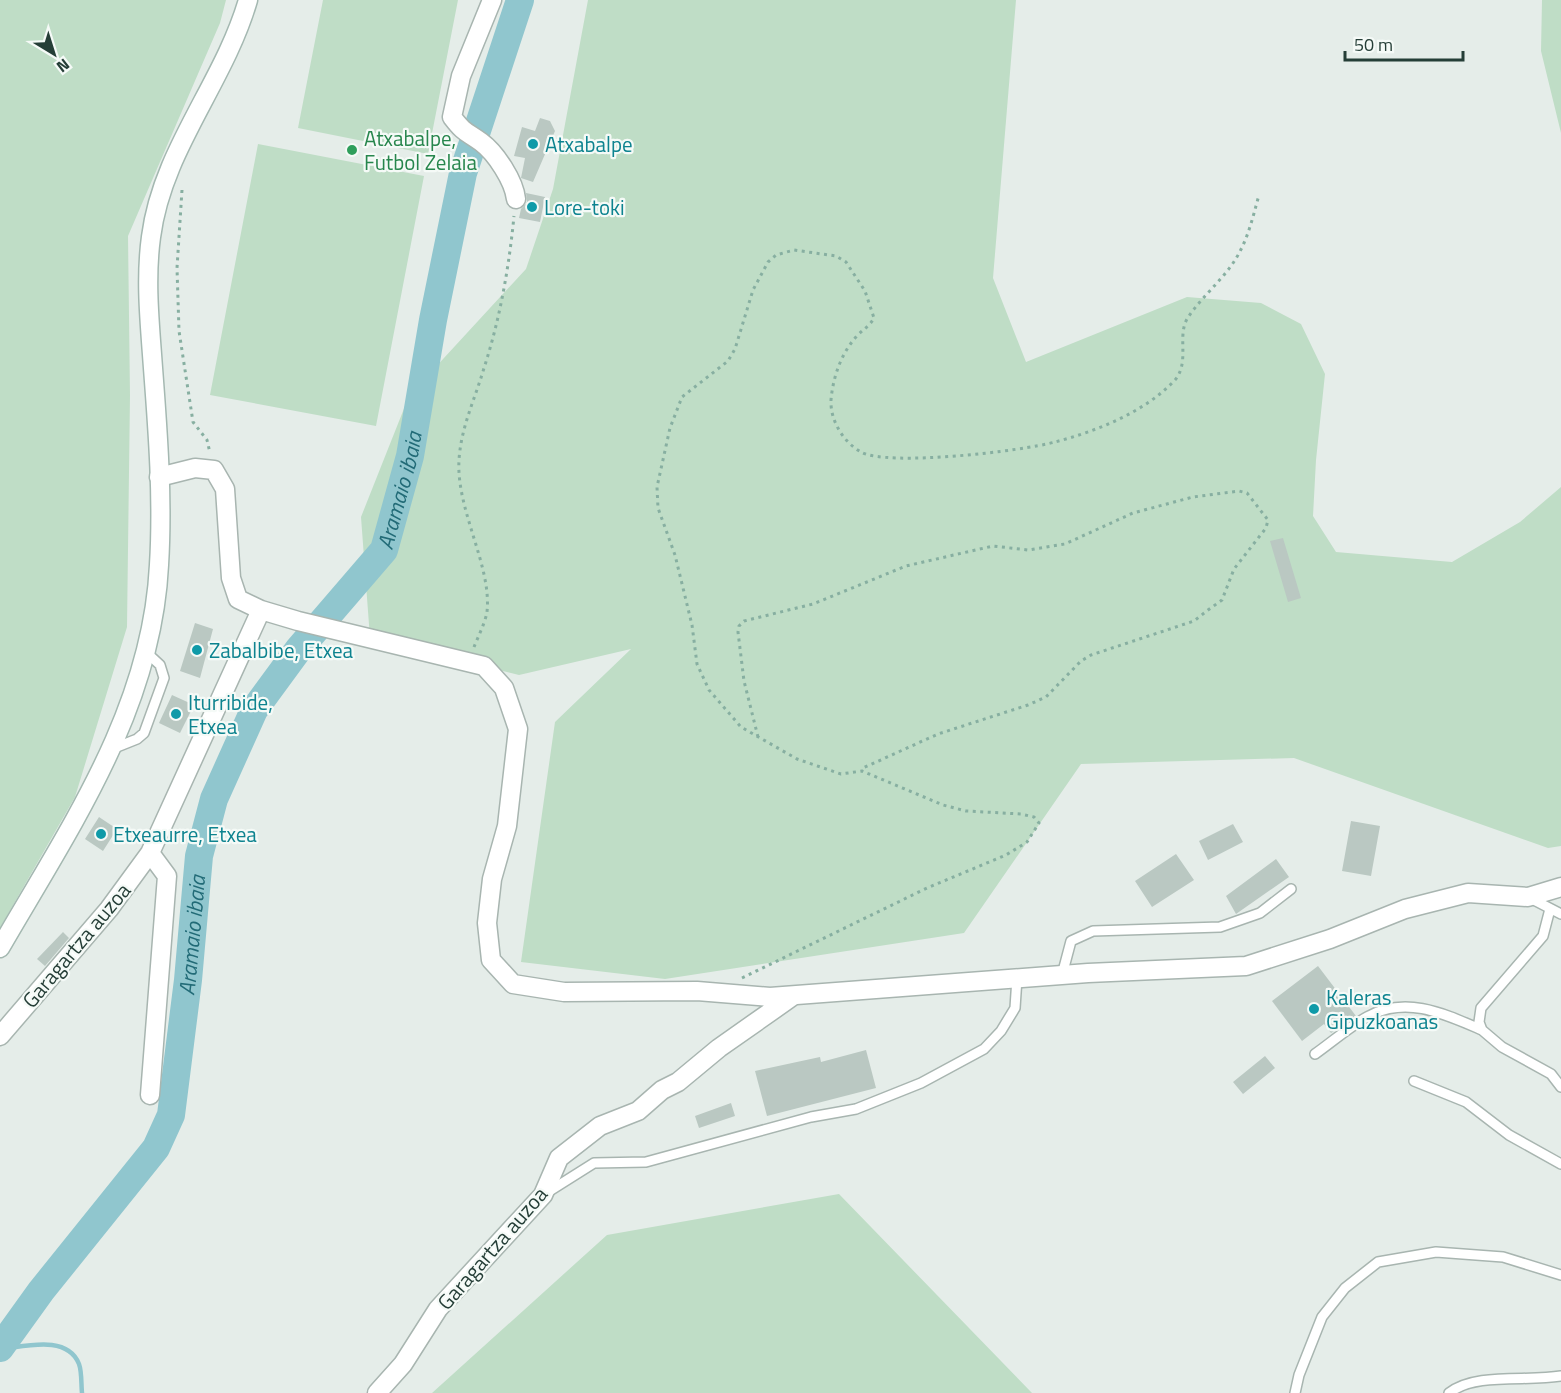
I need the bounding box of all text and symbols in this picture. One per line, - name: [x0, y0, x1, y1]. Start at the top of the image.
- north arrow: [24, 24, 84, 84]
- scale bar: [1345, 24, 1464, 62]
- text: 50 m: [1354, 31, 1393, 58]
- text: N: [51, 53, 75, 79]
- place label: Atxabalpe, Futbol Zelaia: [364, 122, 477, 178]
- place label: Atxabalpe: [545, 128, 633, 160]
- marker: Atxabalpe: [526, 137, 540, 151]
- marker: Atxabalpe, Futbol Zelaia: [345, 143, 359, 157]
- place label: Lore-toki: [544, 191, 625, 223]
- marker: Lore-toki: [525, 200, 539, 214]
- water label: Aramaio ibaia: [368, 427, 431, 553]
- place label: Zabalbibe, Etxea: [209, 634, 353, 666]
- marker: Zabalbibe, Etxea: [190, 643, 204, 657]
- place label: Iturribide, Etxea: [188, 686, 273, 742]
- marker: Iturribide, Etxea: [169, 707, 183, 721]
- place label: Etxeaurre, Etxea: [113, 818, 257, 850]
- marker: Etxeaurre, Etxea: [94, 827, 108, 841]
- water label: Aramaio ibaia: [169, 872, 214, 997]
- street label: Garagartza auzoa: [14, 875, 138, 1015]
- place label: Kaleras Gipuzkoanas: [1326, 981, 1438, 1037]
- marker: Kaleras Gipuzkoanas: [1307, 1002, 1321, 1016]
- street label: Garagartza auzoa: [429, 1179, 555, 1317]

